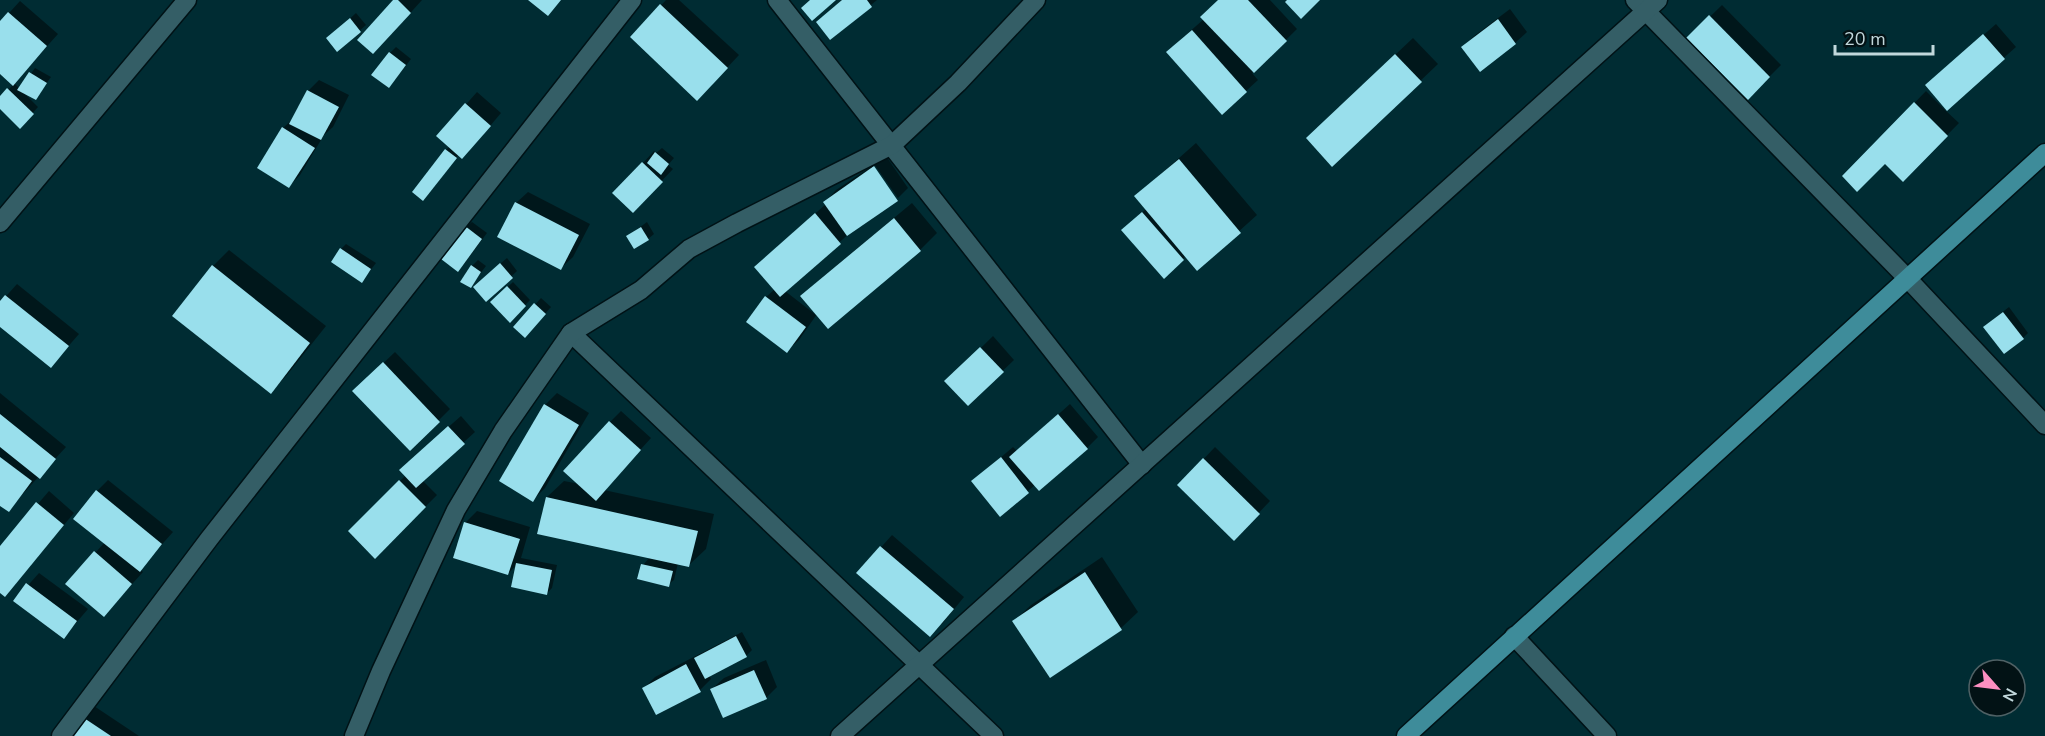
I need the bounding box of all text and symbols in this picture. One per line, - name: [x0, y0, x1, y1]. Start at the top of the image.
- scale bar: [1835, 18, 1932, 56]
- text: 20 m: [1844, 27, 1886, 51]
- north arrow: [1967, 658, 2027, 718]
- text: N: [1997, 684, 2022, 705]

